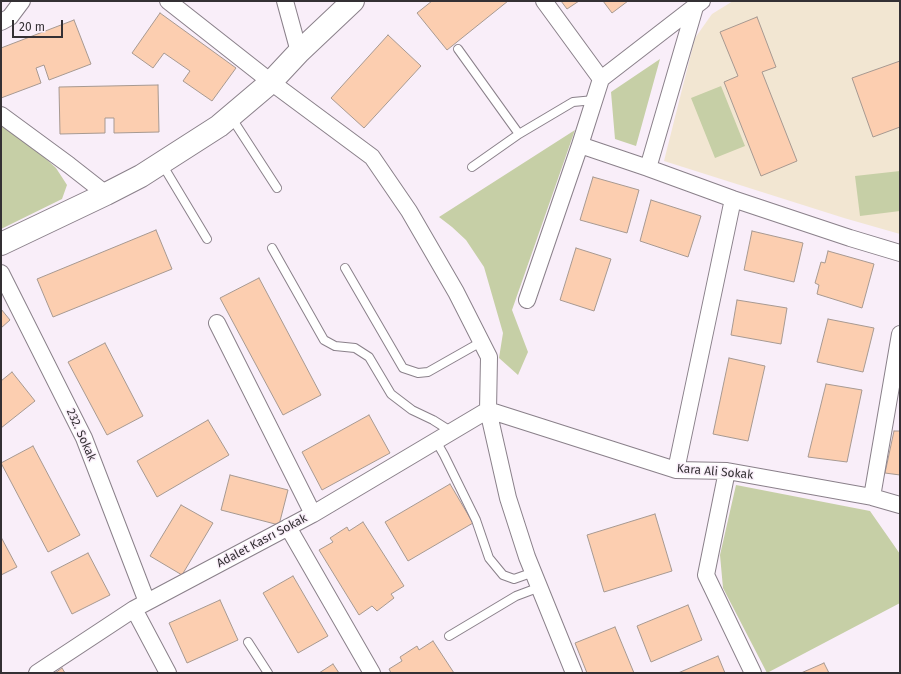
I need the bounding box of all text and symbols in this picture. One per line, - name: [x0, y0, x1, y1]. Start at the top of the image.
- scale bar: [14, 12, 65, 38]
- text: 20 m: [19, 20, 45, 34]
- street label: 232. Sokak: [63, 407, 99, 463]
- street label: Kara Ali Sokak: [676, 461, 754, 483]
- street label: Adalet Kasrı Sokak: [214, 511, 310, 571]

